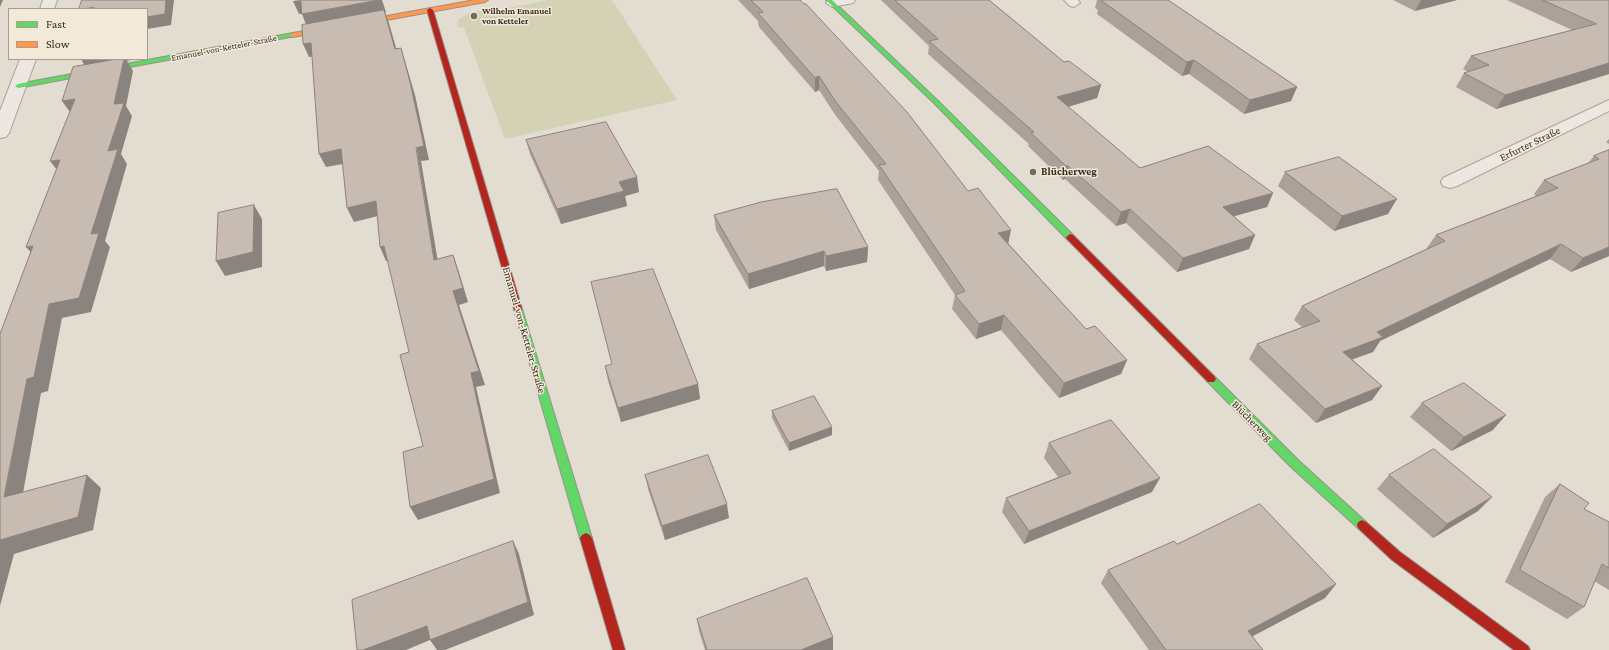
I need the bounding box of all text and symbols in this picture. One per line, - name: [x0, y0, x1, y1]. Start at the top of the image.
- place label: Wilhelm Emanuel von Ketteler: [482, 6, 551, 27]
- legend: [8, 8, 148, 60]
- marker: Wilhelm Emanuel von Ketteler: [469, 11, 479, 21]
- text: Fast: [46, 17, 66, 31]
- street label: Emanuel-von-Ketteler-Straße: [170, 32, 278, 64]
- text: Slow: [46, 37, 70, 51]
- street label: Erfurter Straße: [1498, 124, 1562, 164]
- place label: Blücherweg: [1041, 165, 1097, 179]
- marker: Blücherweg: [1028, 167, 1038, 177]
- street label: Emanuel-von-Ketteler-Straße: [500, 265, 548, 395]
- street label: Blücherweg: [1229, 398, 1275, 444]

